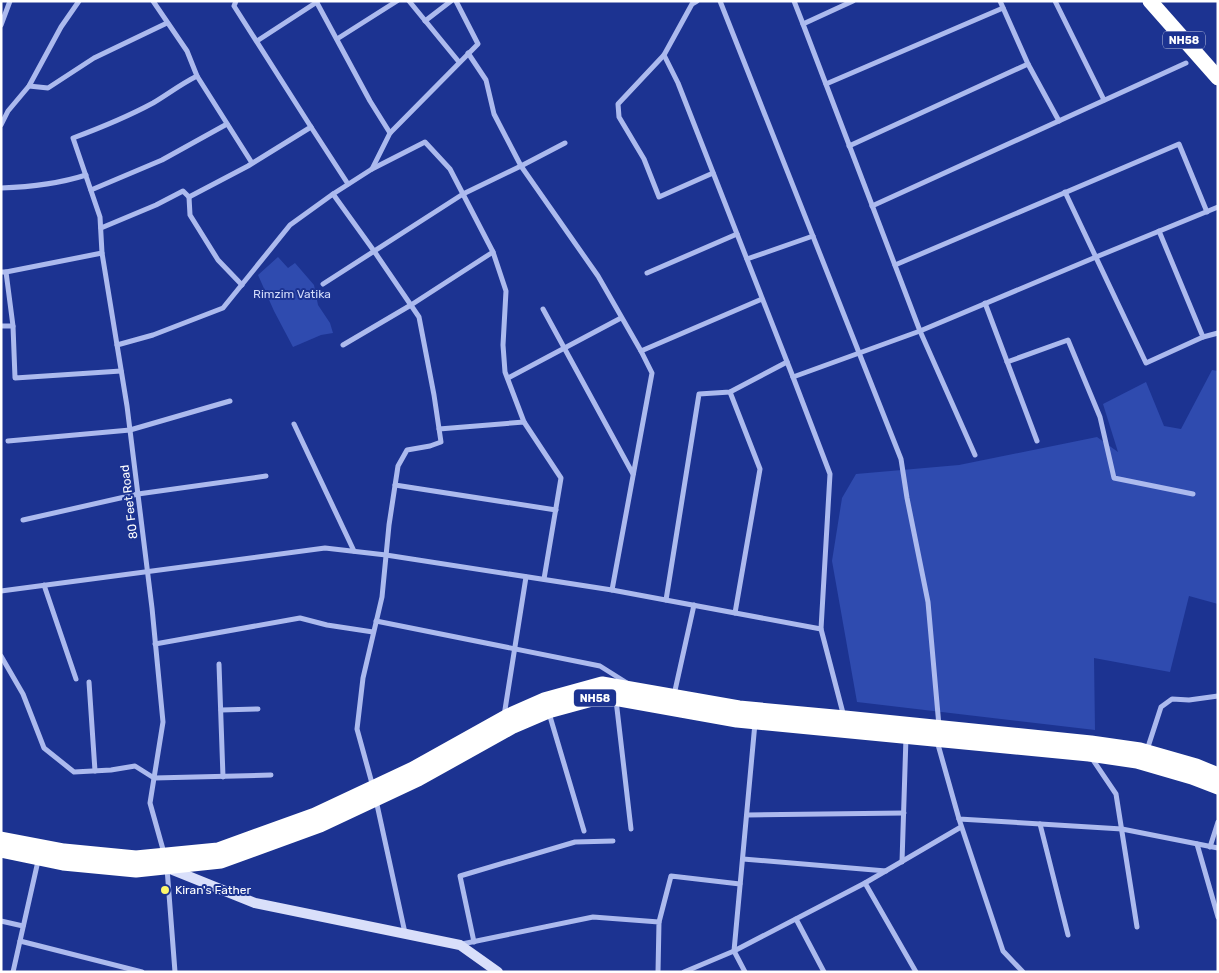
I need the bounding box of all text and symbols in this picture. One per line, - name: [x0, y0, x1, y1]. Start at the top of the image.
- road number: NH58: [1163, 32, 1205, 48]
- park label: Rimzim Vatika: [253, 287, 331, 301]
- street label: 80 Feet Road: [118, 464, 140, 540]
- road number: NH58: [574, 690, 616, 706]
- place label: Kiran's Father: [175, 883, 251, 897]
- marker: Kiran's Father: [159, 884, 171, 896]

